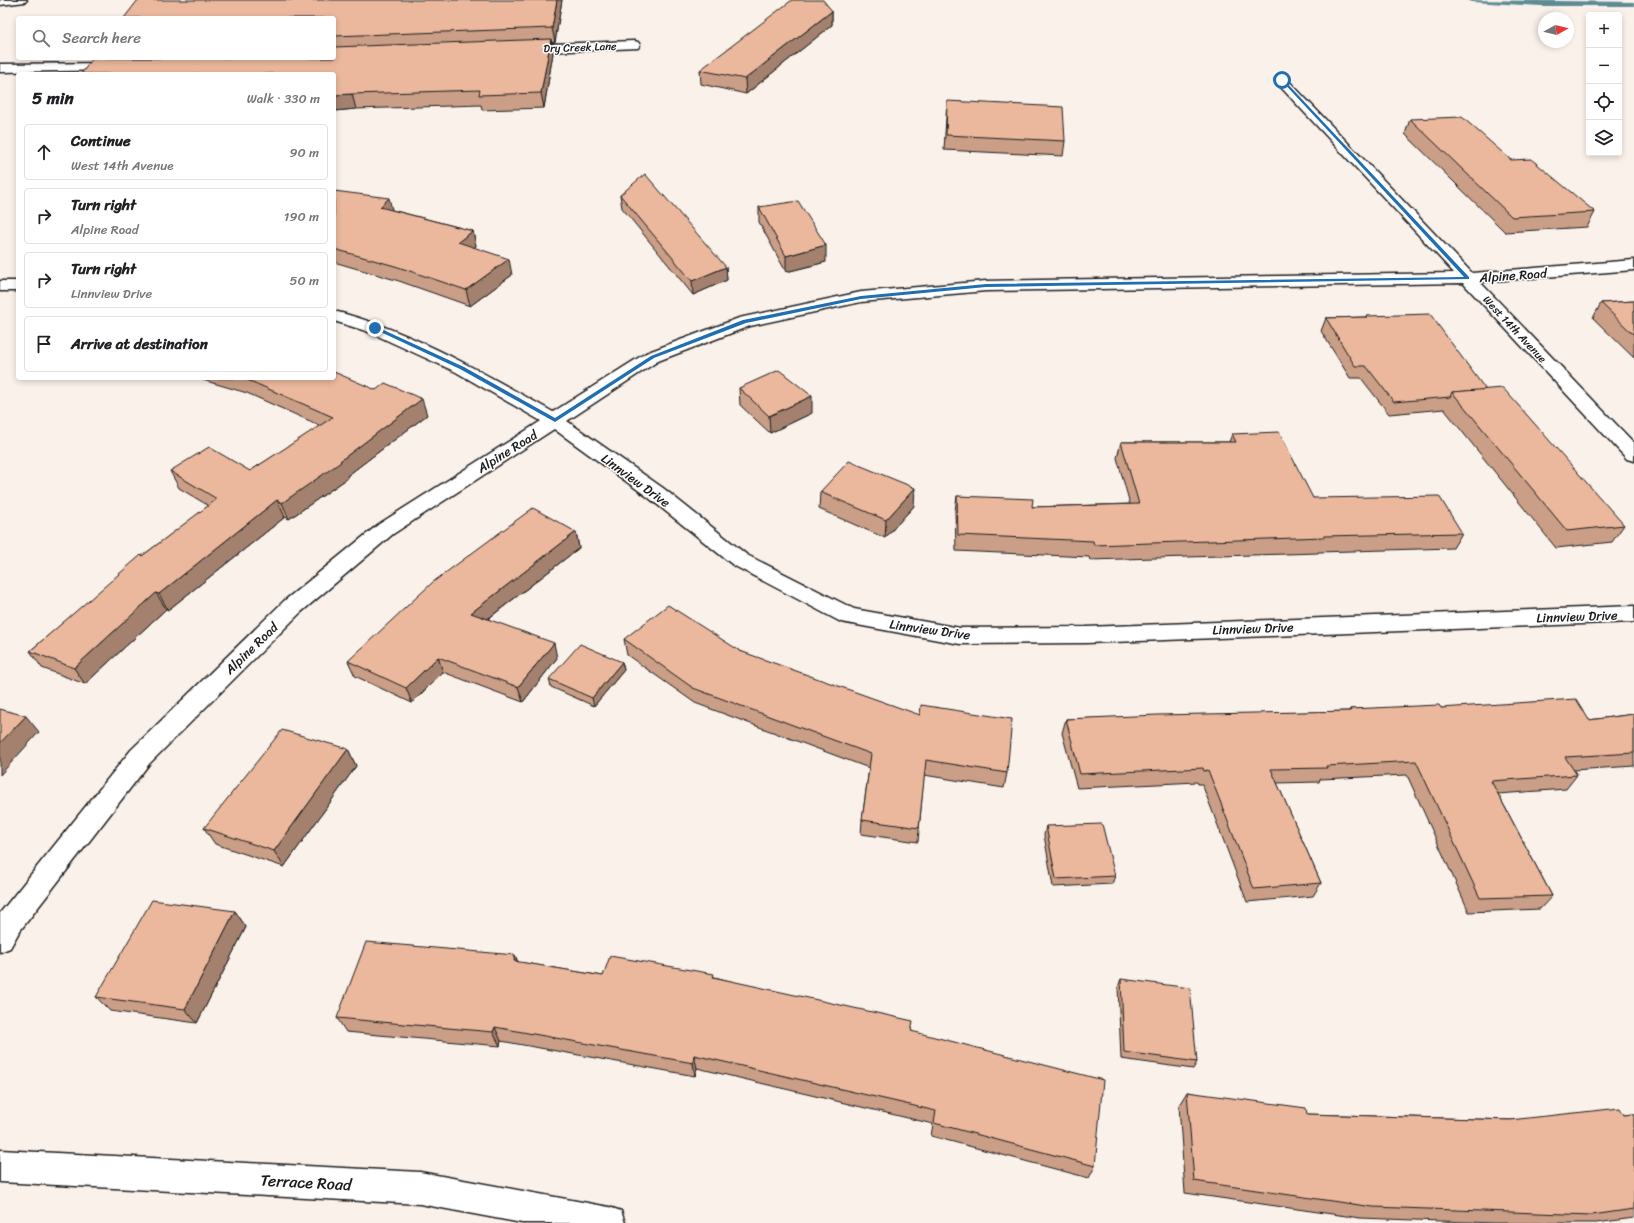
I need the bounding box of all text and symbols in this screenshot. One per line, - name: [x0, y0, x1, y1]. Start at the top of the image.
- north arrow: [1538, 12, 1574, 48]
- map controls: [1586, 12, 1622, 156]
- button: +: [1586, 12, 1622, 48]
- search box: [16, 16, 336, 60]
- text: Search here: [62, 25, 141, 51]
- icon: search: [30, 27, 52, 49]
- street label: Dry Creek Lane: [543, 37, 617, 58]
- button: −: [1586, 48, 1622, 84]
- route start: [1273, 71, 1291, 89]
- text: 5 min: [32, 83, 74, 113]
- button: locate: [1586, 84, 1622, 120]
- text: Walk · 330 m: [247, 87, 320, 110]
- button: layers: [1586, 120, 1622, 156]
- text: Continue: [71, 128, 131, 154]
- icon: ahead: [33, 141, 55, 163]
- text: 90 m: [289, 141, 319, 164]
- text: West 14th Avenue: [71, 154, 173, 177]
- text: Turn right: [71, 192, 136, 218]
- icon: right: [33, 205, 55, 227]
- text: 190 m: [284, 205, 319, 228]
- text: Alpine Road: [71, 218, 139, 241]
- text: Turn right: [71, 256, 136, 282]
- street label: Alpine Road: [1478, 262, 1549, 289]
- icon: right: [33, 269, 55, 291]
- text: 50 m: [289, 269, 319, 292]
- text: Linnview Drive: [71, 282, 152, 305]
- street label: West 14th Avenue: [1478, 291, 1552, 368]
- route end: [366, 319, 384, 337]
- text: Arrive at destination: [71, 331, 208, 357]
- icon: arrive: [33, 333, 55, 355]
- street label: Alpine Road: [472, 423, 543, 480]
- street label: Linnview Drive: [596, 447, 676, 514]
- street label: Linnview Drive: [1536, 604, 1618, 629]
- street label: Linnview Drive: [888, 612, 972, 647]
- street label: Alpine Road: [218, 616, 284, 681]
- street label: Linnview Drive: [1212, 616, 1294, 641]
- street label: Terrace Road: [260, 1166, 354, 1199]

